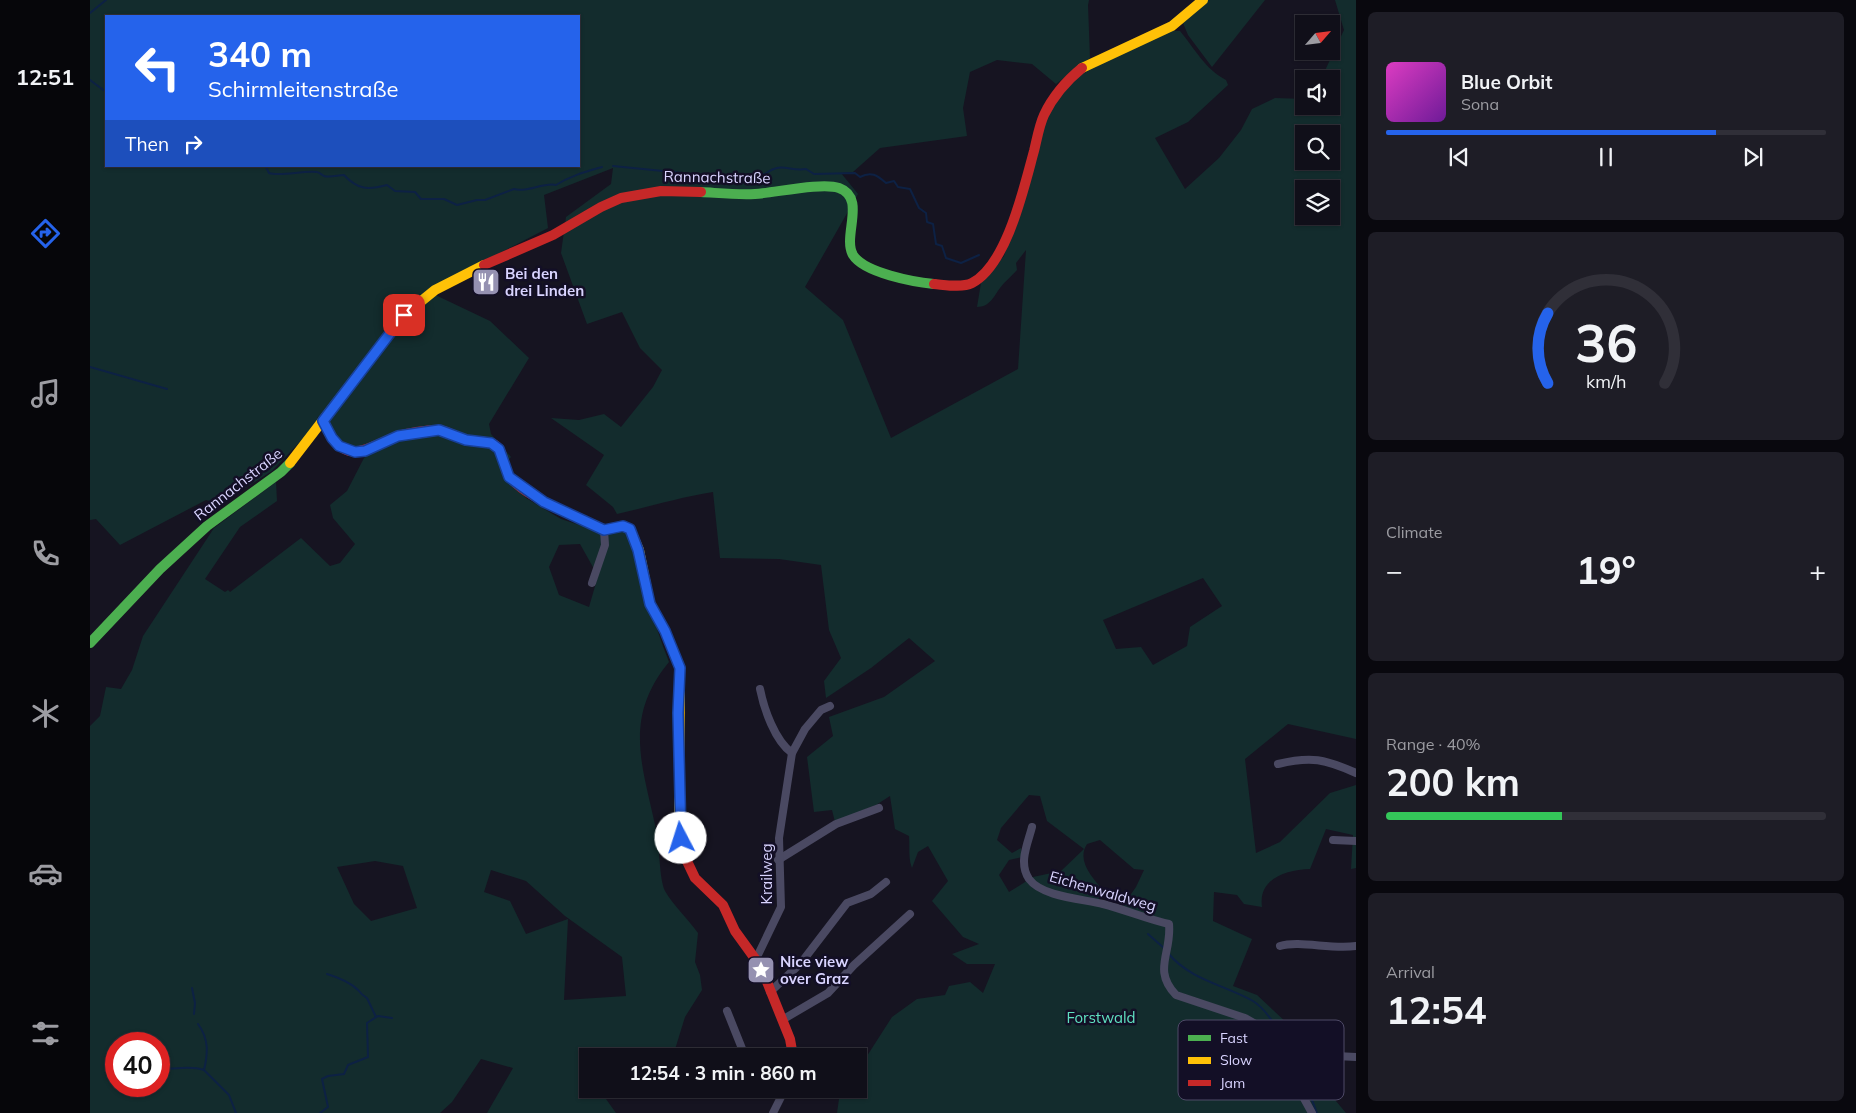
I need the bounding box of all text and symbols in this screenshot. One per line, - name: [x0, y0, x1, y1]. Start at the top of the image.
- north arrow: [1295, 15, 1340, 60]
- map controls: [1295, 15, 1340, 225]
- text: 340 m: [208, 32, 312, 76]
- icon: left: [125, 35, 190, 100]
- text: 12:51: [16, 63, 74, 91]
- button: sound: [1295, 70, 1340, 115]
- text: Blue Orbit: [1461, 70, 1552, 94]
- text: Schirmleitenstraße: [208, 75, 398, 103]
- text: Sona: [1461, 94, 1499, 114]
- button: search: [1295, 125, 1340, 170]
- icon: right: [179, 130, 207, 158]
- text: Then: [125, 132, 169, 156]
- icon: previous: [1445, 143, 1473, 171]
- icon: pause: [1592, 143, 1620, 171]
- icon: next: [1739, 143, 1767, 171]
- street label: Rannachstraße: [663, 167, 771, 187]
- button: layers: [1295, 180, 1340, 225]
- icon: directions: [28, 216, 63, 251]
- place label: Bei den drei Linden: [505, 264, 584, 300]
- restaurant icon: Bei den drei Linden: [471, 267, 501, 297]
- pin: [383, 294, 425, 336]
- icon: arrive: [390, 301, 418, 329]
- text: 36: [1575, 310, 1637, 375]
- text: km/h: [1586, 370, 1626, 392]
- icon: music: [28, 376, 63, 411]
- street label: Rannachstraße: [190, 444, 286, 524]
- text: Climate: [1386, 522, 1442, 542]
- icon: phone: [28, 536, 63, 571]
- text: 19°: [1576, 546, 1636, 594]
- text: −: [1386, 553, 1403, 588]
- text: +: [1809, 553, 1826, 588]
- icon: climate: [28, 696, 63, 731]
- text: Range · 40%: [1386, 734, 1481, 754]
- text: 200 km: [1386, 758, 1520, 806]
- position arrow: [654, 811, 706, 863]
- street label: Krailweg: [757, 843, 776, 905]
- icon: car: [28, 856, 63, 891]
- street label: Eichenwaldweg: [1047, 867, 1159, 915]
- place label: Nice view over Graz: [780, 952, 849, 988]
- place icon: Nice view over Graz: [746, 955, 776, 985]
- text: Arrival: [1386, 962, 1435, 982]
- text: 12:54: [1386, 986, 1487, 1034]
- park label: Forstwald: [1066, 1008, 1136, 1027]
- icon: filters: [28, 1016, 63, 1051]
- legend: [1178, 1020, 1344, 1100]
- text: Fast: [1220, 1029, 1248, 1047]
- speed limit sign: 40: [105, 1032, 170, 1097]
- text: Slow: [1220, 1051, 1252, 1069]
- text: 12:54 · 3 min · 860 m: [629, 1061, 817, 1085]
- text: Jam: [1220, 1074, 1245, 1092]

